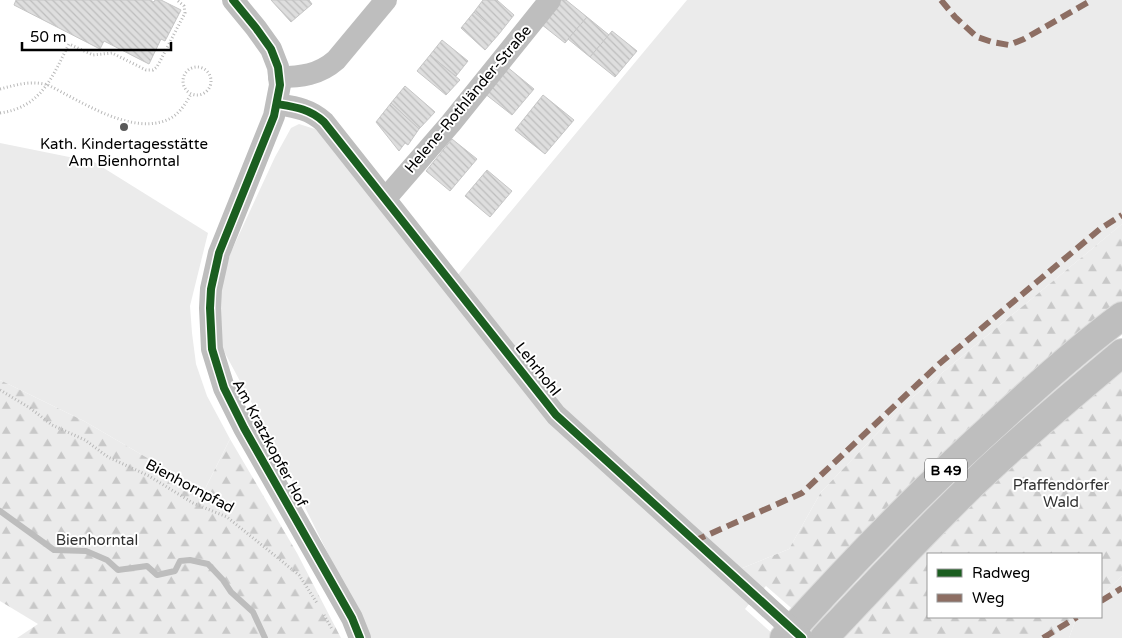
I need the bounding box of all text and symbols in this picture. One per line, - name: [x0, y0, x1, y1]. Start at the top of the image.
- scale bar: [22, 20, 171, 52]
- street label: Helene-Rothländer-Straße: [401, 21, 535, 177]
- text: 50 m: [30, 28, 67, 46]
- marker: Kath. Kindertagesstätte Am Bienhorntal: [118, 121, 130, 133]
- place label: Kath. Kindertagesstätte Am Bienhorntal: [40, 135, 208, 170]
- street label: Lehrhohl: [511, 339, 565, 399]
- street label: Am Kratzkopfer Hof: [229, 376, 311, 510]
- street label: Bienhornpfad: [143, 455, 237, 517]
- road number: B 49: [925, 458, 967, 482]
- park label: Pfaffendorfer Wald: [1013, 476, 1109, 511]
- park label: Bienhorntal: [56, 531, 138, 549]
- legend: [927, 553, 1102, 618]
- text: Radweg: [972, 564, 1030, 582]
- text: Weg: [972, 589, 1004, 607]

